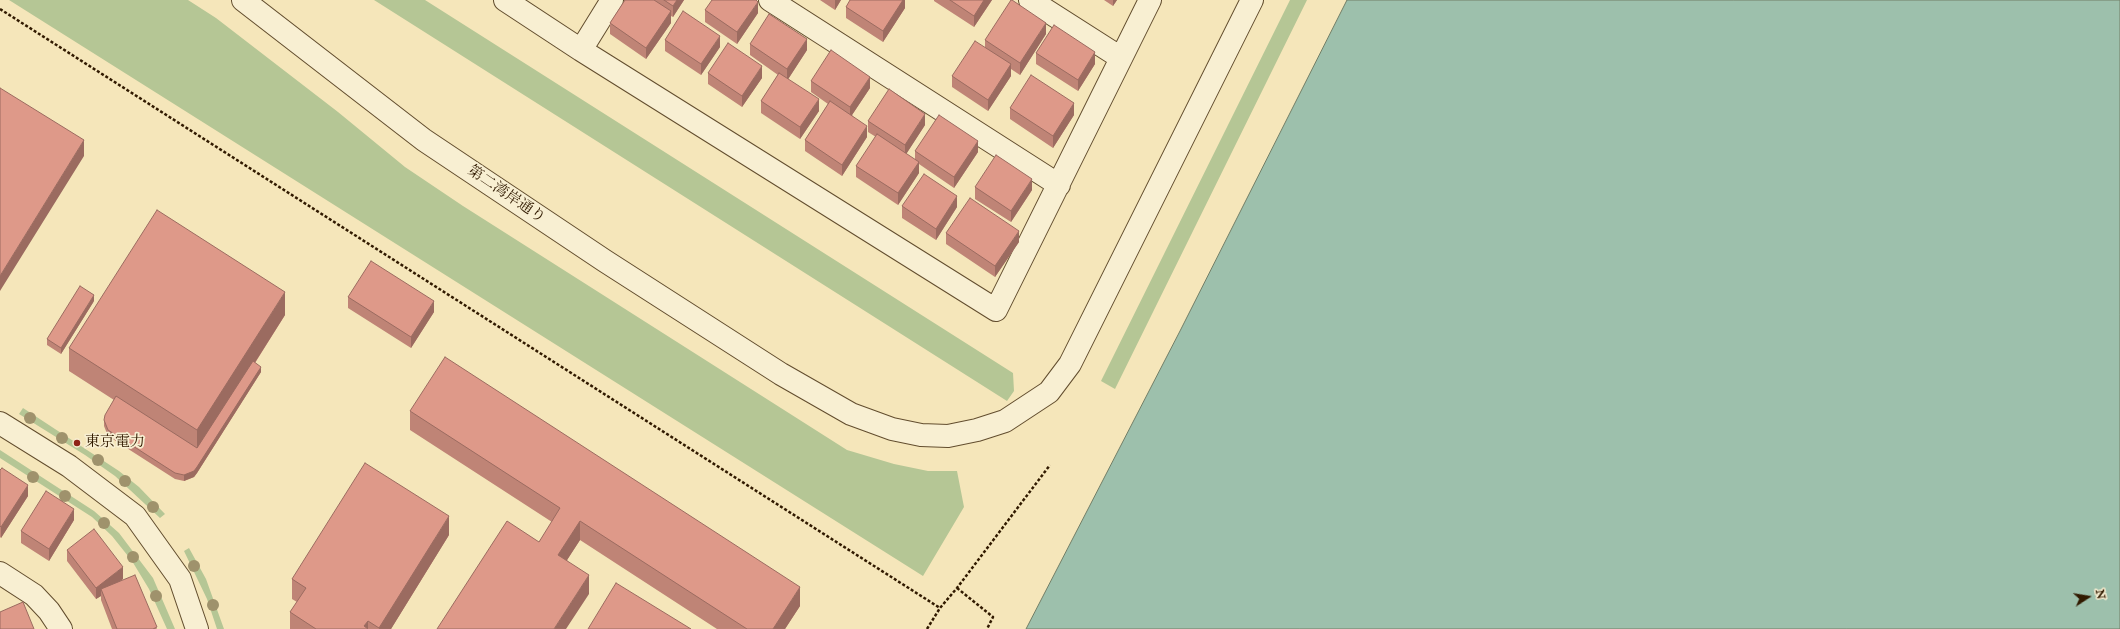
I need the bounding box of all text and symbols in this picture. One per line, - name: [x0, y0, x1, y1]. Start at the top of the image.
- street label: 第二湾岸通り: [464, 162, 548, 228]
- place label: 東京電力: [85, 434, 145, 452]
- marker: 東京電力: [72, 438, 82, 448]
- north arrow: [2068, 577, 2108, 617]
- text: N: [2093, 588, 2108, 601]

